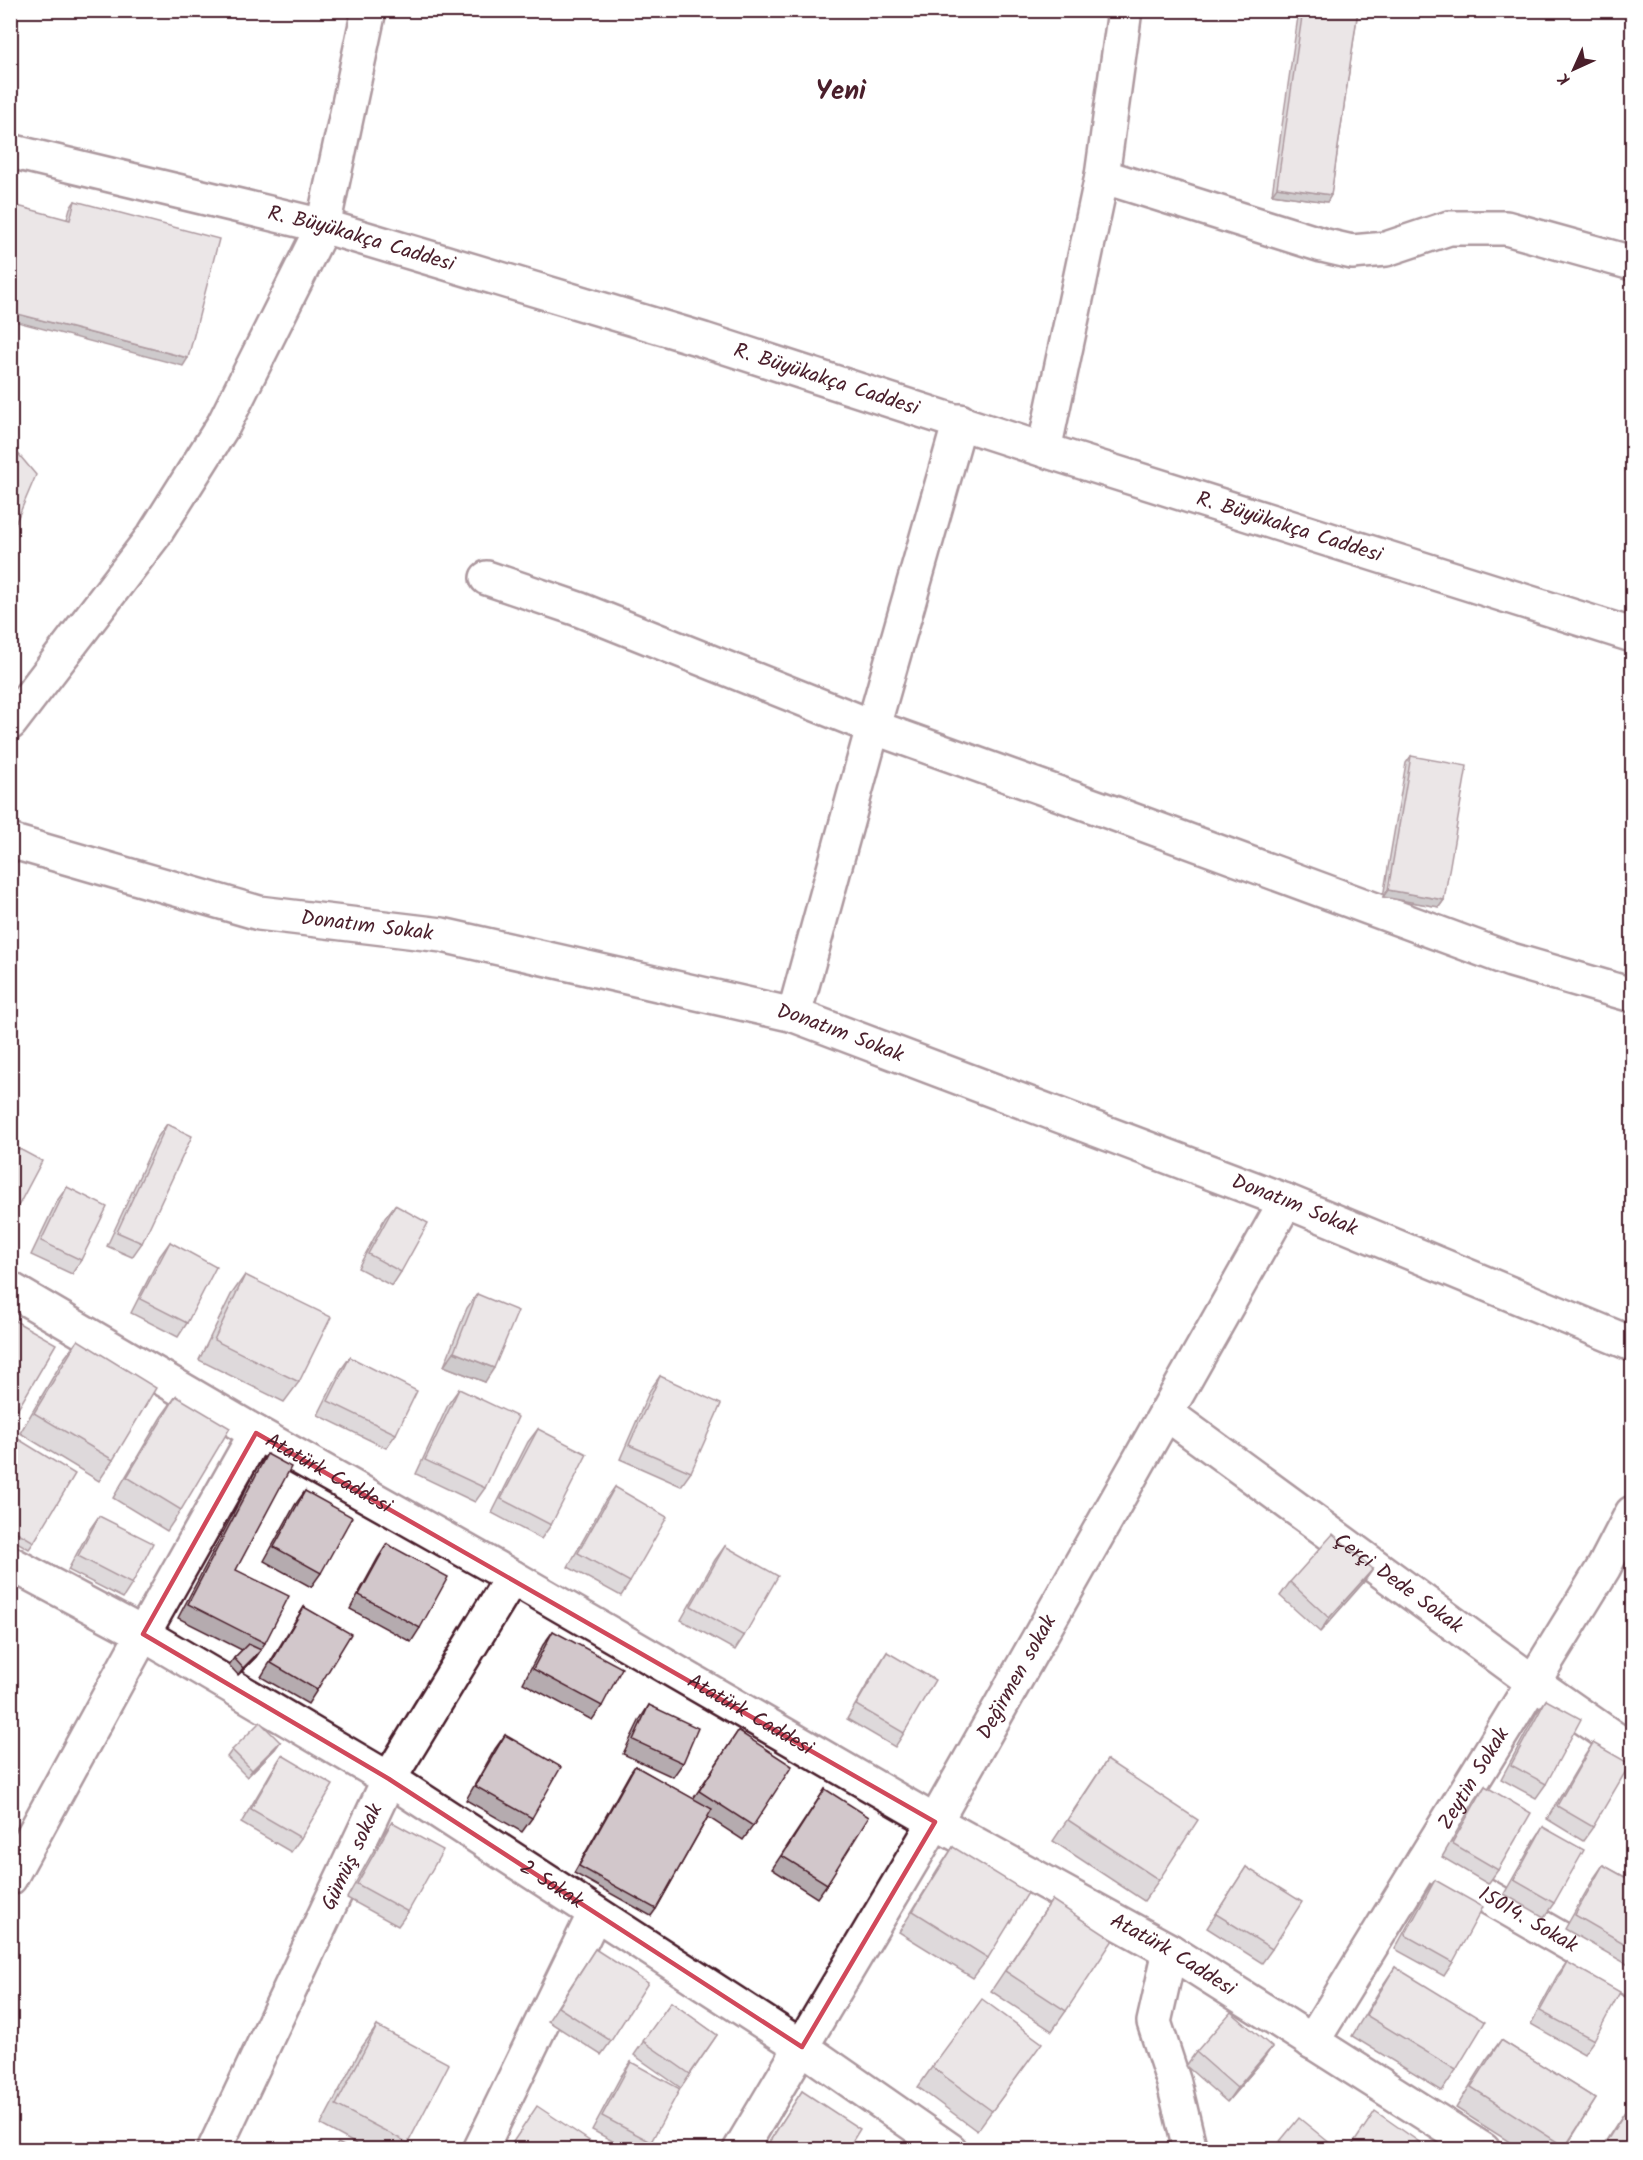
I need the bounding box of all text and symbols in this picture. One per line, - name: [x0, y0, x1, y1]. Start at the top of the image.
- north arrow: [1544, 39, 1604, 99]
- text: K: [1552, 66, 1577, 91]
- district label: Yeni: [816, 70, 867, 113]
- street label: R. Büyükakça Caddesi: [264, 197, 460, 281]
- street label: R. Büyükakça Caddesi: [729, 334, 924, 425]
- street label: R. Büyükakça Caddesi: [1192, 482, 1387, 572]
- street label: Donatım Sokak: [299, 902, 435, 950]
- street label: Donatım Sokak: [774, 995, 909, 1072]
- street label: Donatım Sokak: [1227, 1165, 1363, 1245]
- street label: Atatürk Caddesi: [259, 1425, 399, 1523]
- street label: Çerçi Dede Sokak: [1327, 1525, 1470, 1642]
- street label: Değirmen sokak: [968, 1609, 1065, 1746]
- street label: Atatürk Caddesi: [681, 1665, 820, 1765]
- street label: Zeytin Sokak: [1430, 1721, 1518, 1837]
- street label: Gümüş sokak: [313, 1798, 392, 1916]
- street label: 2 Sokak: [513, 1851, 590, 1918]
- street label: 15014. Sokak: [1472, 1878, 1584, 1962]
- street label: Atatürk Caddesi: [1104, 1905, 1243, 2006]

